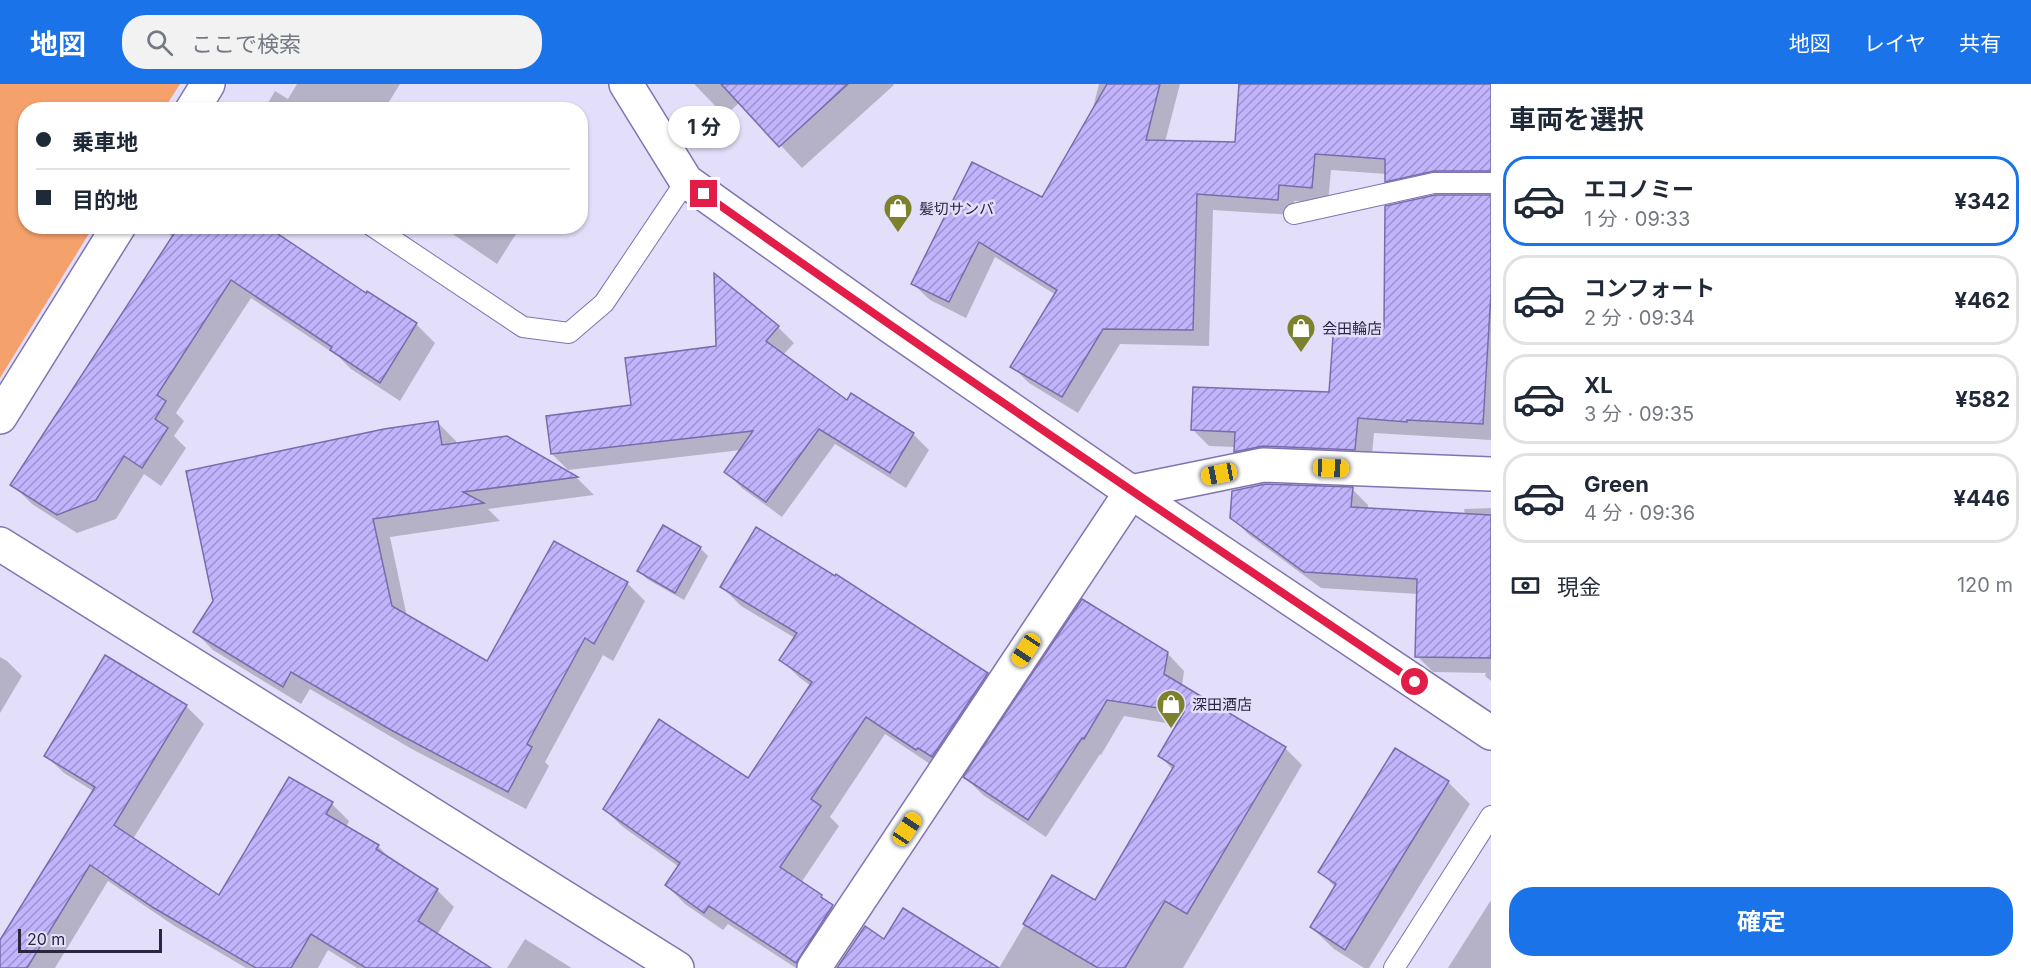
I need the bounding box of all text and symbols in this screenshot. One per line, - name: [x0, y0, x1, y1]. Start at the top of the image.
- search box: [122, 15, 542, 69]
- icon: search: [143, 26, 176, 59]
- text: 地図: [30, 27, 86, 61]
- text: ここで検索: [191, 31, 301, 57]
- text: 地図: [1789, 31, 1831, 56]
- text: レイヤ: [1864, 31, 1926, 56]
- text: 共有: [1959, 31, 2001, 56]
- text: 車両を選択: [1509, 103, 1644, 136]
- callout: 1 分: [668, 107, 740, 149]
- text: 1 分: [687, 115, 721, 139]
- text: 乗車地: [72, 129, 138, 155]
- icon: car: [1512, 174, 1566, 228]
- text: エコノミー: [1584, 176, 1694, 202]
- route end: [690, 180, 717, 207]
- text: 目的地: [72, 187, 138, 213]
- text: ¥342: [1955, 188, 2010, 214]
- shop icon: 髪切サンバ: [882, 192, 914, 234]
- place label: 髪切サンバ: [919, 199, 994, 218]
- text: 1 分 · 09:33: [1584, 207, 1690, 231]
- icon: car: [1512, 273, 1566, 327]
- text: コンフォート: [1584, 275, 1715, 301]
- text: ¥462: [1954, 287, 2010, 313]
- text: 2 分 · 09:34: [1584, 306, 1695, 330]
- shop icon: 会田輪店: [1285, 312, 1317, 354]
- place label: 会田輪店: [1322, 319, 1382, 338]
- icon: car: [1512, 372, 1566, 426]
- text: XL: [1584, 372, 1613, 398]
- text: ¥582: [1955, 386, 2010, 412]
- text: 3 分 · 09:35: [1584, 402, 1694, 426]
- car: [1313, 458, 1349, 478]
- car: [1200, 462, 1238, 486]
- icon: car: [1512, 471, 1566, 525]
- text: Green: [1584, 471, 1649, 497]
- text: ¥446: [1953, 485, 2010, 511]
- text: 4 分 · 09:36: [1584, 501, 1695, 525]
- icon: cash: [1509, 569, 1542, 602]
- text: 120 m: [1957, 573, 2013, 597]
- text: 現金: [1557, 574, 1601, 600]
- car: [1008, 630, 1044, 670]
- route start: [1401, 668, 1428, 695]
- shop icon: 深田酒店: [1155, 688, 1187, 730]
- place label: 深田酒店: [1192, 695, 1252, 714]
- car: [889, 809, 925, 849]
- button: 確定: [1509, 887, 2013, 956]
- scale bar: [18, 926, 162, 954]
- text: 20 m: [27, 929, 65, 949]

